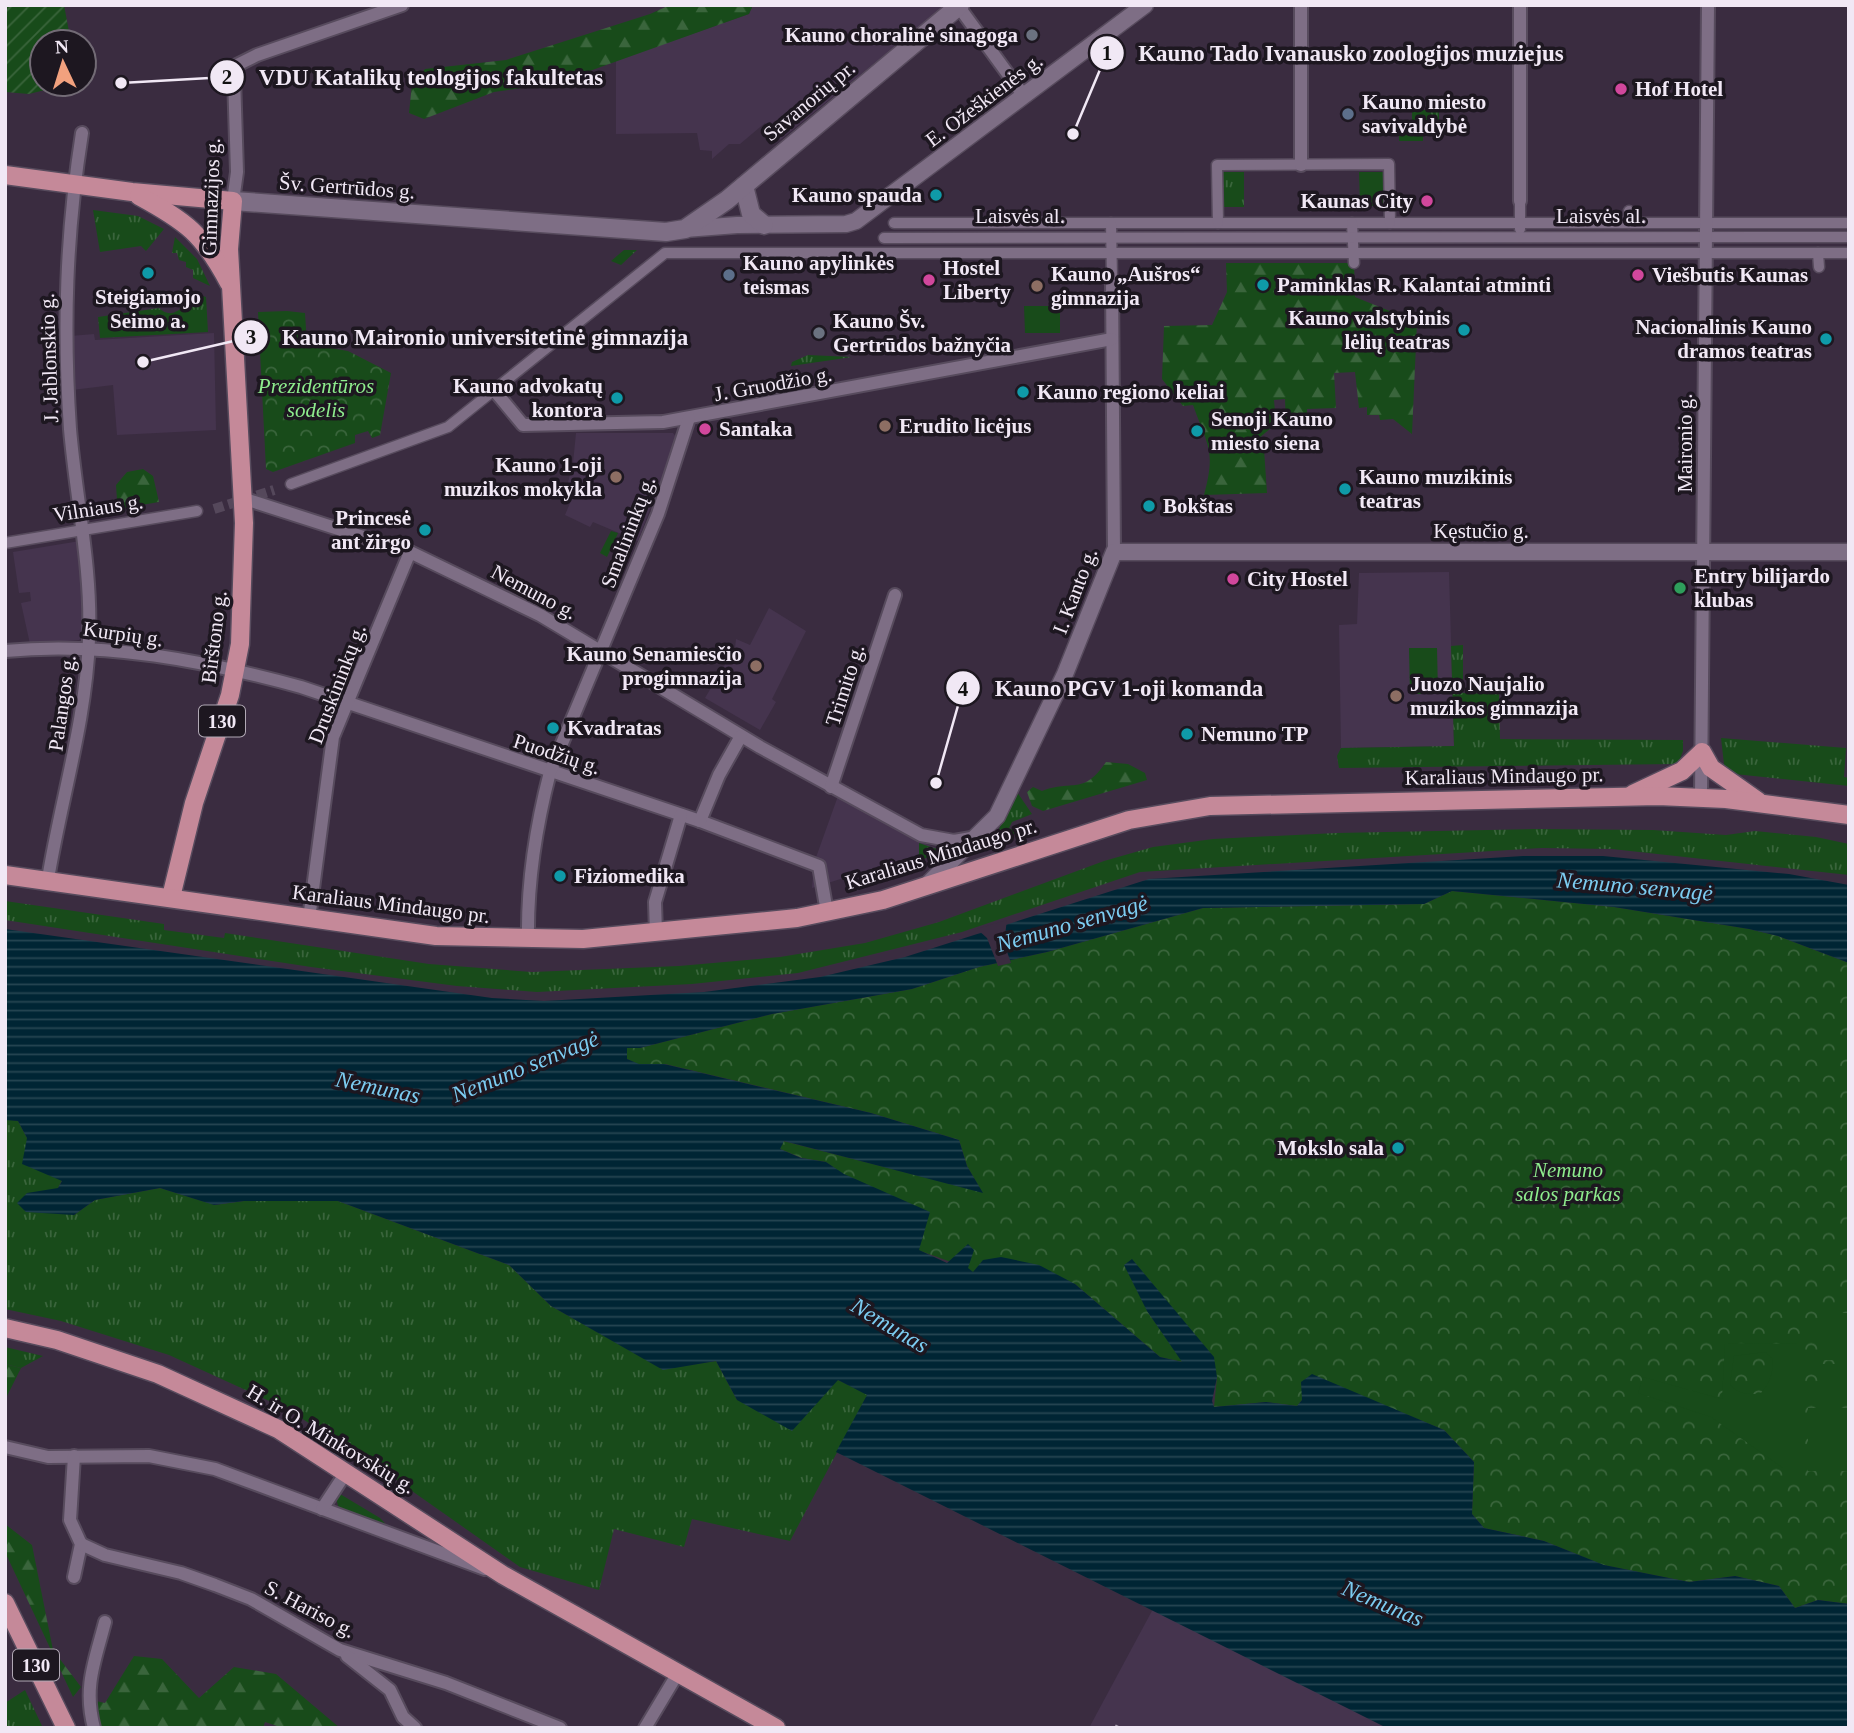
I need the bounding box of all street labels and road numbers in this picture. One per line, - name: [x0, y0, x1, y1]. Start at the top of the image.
- street label: E. Ožeškienės g.: [921, 48, 1047, 152]
- street label: Savanorių pr.: [758, 56, 860, 146]
- street label: Gimnazijos g.: [197, 138, 225, 256]
- street label: Šv. Gertrūdos g.: [278, 170, 416, 204]
- street label: Laisvės al.: [975, 204, 1065, 228]
- street label: Laisvės al.: [1556, 204, 1646, 228]
- street label: J. Jablonskio g.: [35, 293, 63, 423]
- street label: J. Gruodžio g.: [712, 362, 834, 406]
- street label: Maironio g.: [1673, 393, 1697, 493]
- street label: Smalininkų g.: [596, 473, 660, 591]
- street label: Vilniaus g.: [51, 489, 145, 527]
- street label: Kęstučio g.: [1433, 519, 1529, 543]
- street label: I. Kanto g.: [1048, 545, 1102, 637]
- street label: Nemuno g.: [487, 559, 581, 625]
- street label: Birštono g.: [196, 589, 232, 685]
- street label: Kurpių g.: [81, 617, 165, 651]
- street label: Druskininkų g.: [303, 621, 371, 747]
- street label: Trimito g.: [821, 641, 869, 729]
- street label: Palangos g.: [43, 653, 81, 753]
- road number: 130: [199, 706, 245, 736]
- street label: Puodžių g.: [511, 729, 603, 779]
- street label: Karaliaus Mindaugo pr.: [1404, 762, 1604, 790]
- street label: Karaliaus Mindaugo pr.: [842, 813, 1040, 895]
- street label: Karaliaus Mindaugo pr.: [291, 880, 491, 928]
- street label: H. ir O. Minkovskių g.: [243, 1379, 419, 1499]
- street label: S. Hariso g.: [261, 1575, 359, 1643]
- road number: 130: [13, 1650, 59, 1680]

